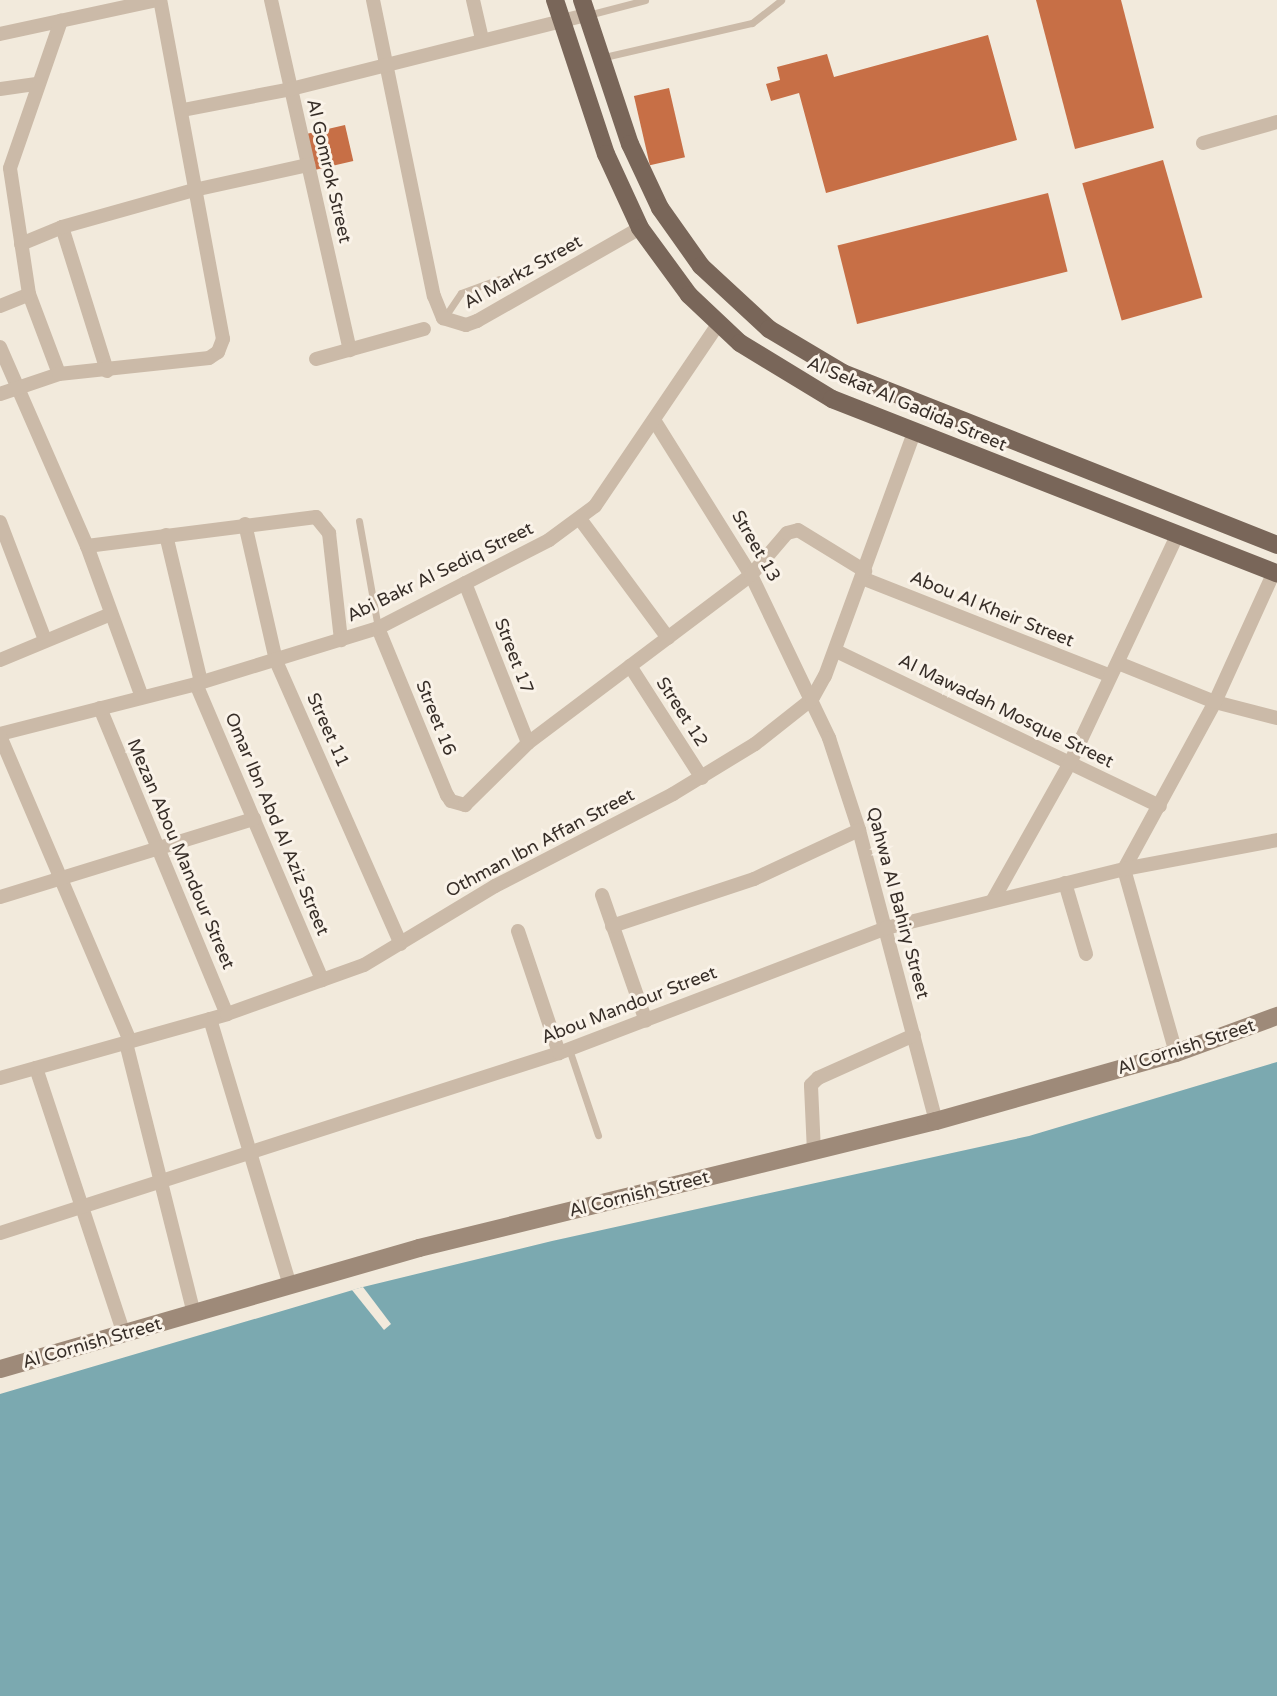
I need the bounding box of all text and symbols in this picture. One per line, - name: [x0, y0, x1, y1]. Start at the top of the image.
- street label: Al Gomrok Street: [302, 97, 356, 245]
- street label: Al Markz Street: [460, 231, 586, 313]
- street label: Al Sekat Al Gadida Street: [804, 352, 1010, 456]
- street label: Street 13: [727, 507, 785, 585]
- street label: Abi Bakr Al Sediq Street: [343, 517, 537, 627]
- street label: Abou Al Kheir Street: [907, 566, 1077, 652]
- street label: Street 17: [490, 615, 538, 697]
- street label: Al Mawadah Mosque Street: [895, 649, 1117, 773]
- street label: Street 12: [652, 673, 712, 751]
- street label: Street 16: [411, 677, 461, 759]
- street label: Street 11: [302, 690, 354, 770]
- street label: Omar Ibn Abd Al Aziz Street: [220, 709, 334, 939]
- street label: Mezan Abou Mandour Street: [123, 736, 239, 972]
- street label: Othman Ibn Affan Street: [442, 784, 638, 902]
- street label: Qahwa Al Bahiry Street: [862, 805, 934, 1001]
- street label: Abou Mandour Street: [538, 962, 720, 1048]
- street label: Al Cornish Street: [1114, 1015, 1258, 1079]
- street label: Al Cornish Street: [567, 1166, 711, 1222]
- street label: Al Cornish Street: [20, 1313, 164, 1373]

